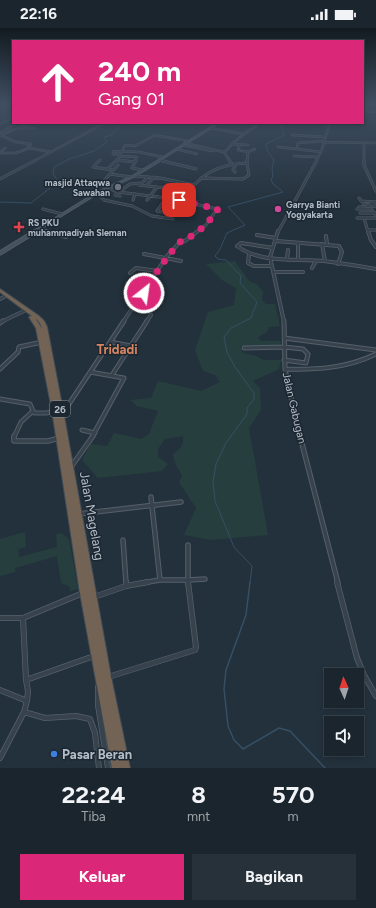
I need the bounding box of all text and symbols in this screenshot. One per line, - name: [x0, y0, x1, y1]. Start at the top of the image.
- text: 22:16: [20, 5, 57, 23]
- text: 240 m: [98, 54, 181, 88]
- icon: ahead: [32, 56, 84, 108]
- text: Gang 01: [98, 88, 165, 110]
- place label: masjid Attaqwa Sawahan: [45, 177, 110, 198]
- marker: masjid Attaqwa Sawahan: [113, 182, 123, 192]
- pin: [162, 183, 196, 217]
- icon: arrive: [168, 189, 190, 211]
- place label: Garrya Bianti Yogyakarta: [286, 199, 340, 220]
- marker: Garrya Bianti Yogyakarta: [273, 204, 283, 214]
- place label: RS PKU muhammadiyah Sleman: [28, 217, 127, 238]
- marker: RS PKU muhammadiyah Sleman: [13, 221, 25, 233]
- position arrow: [123, 272, 165, 314]
- district label: Tridadi: [96, 342, 138, 357]
- street label: Jalan Gabugan: [279, 371, 309, 445]
- road number: 26: [50, 401, 70, 417]
- street label: Jalan Magelang: [77, 470, 107, 562]
- north arrow: [324, 668, 364, 708]
- map controls: [324, 668, 364, 756]
- button: sound: [324, 716, 364, 756]
- place label: Pasar Beran: [62, 747, 132, 762]
- marker: Pasar Beran: [49, 749, 59, 759]
- text: 22:24: [61, 780, 126, 809]
- text: 8: [191, 780, 206, 809]
- text: 570: [272, 780, 315, 809]
- text: Tiba: [81, 809, 106, 824]
- text: mnt: [187, 809, 210, 824]
- text: m: [288, 809, 299, 824]
- button: Keluar: [20, 854, 184, 900]
- button: Bagikan: [192, 854, 356, 900]

